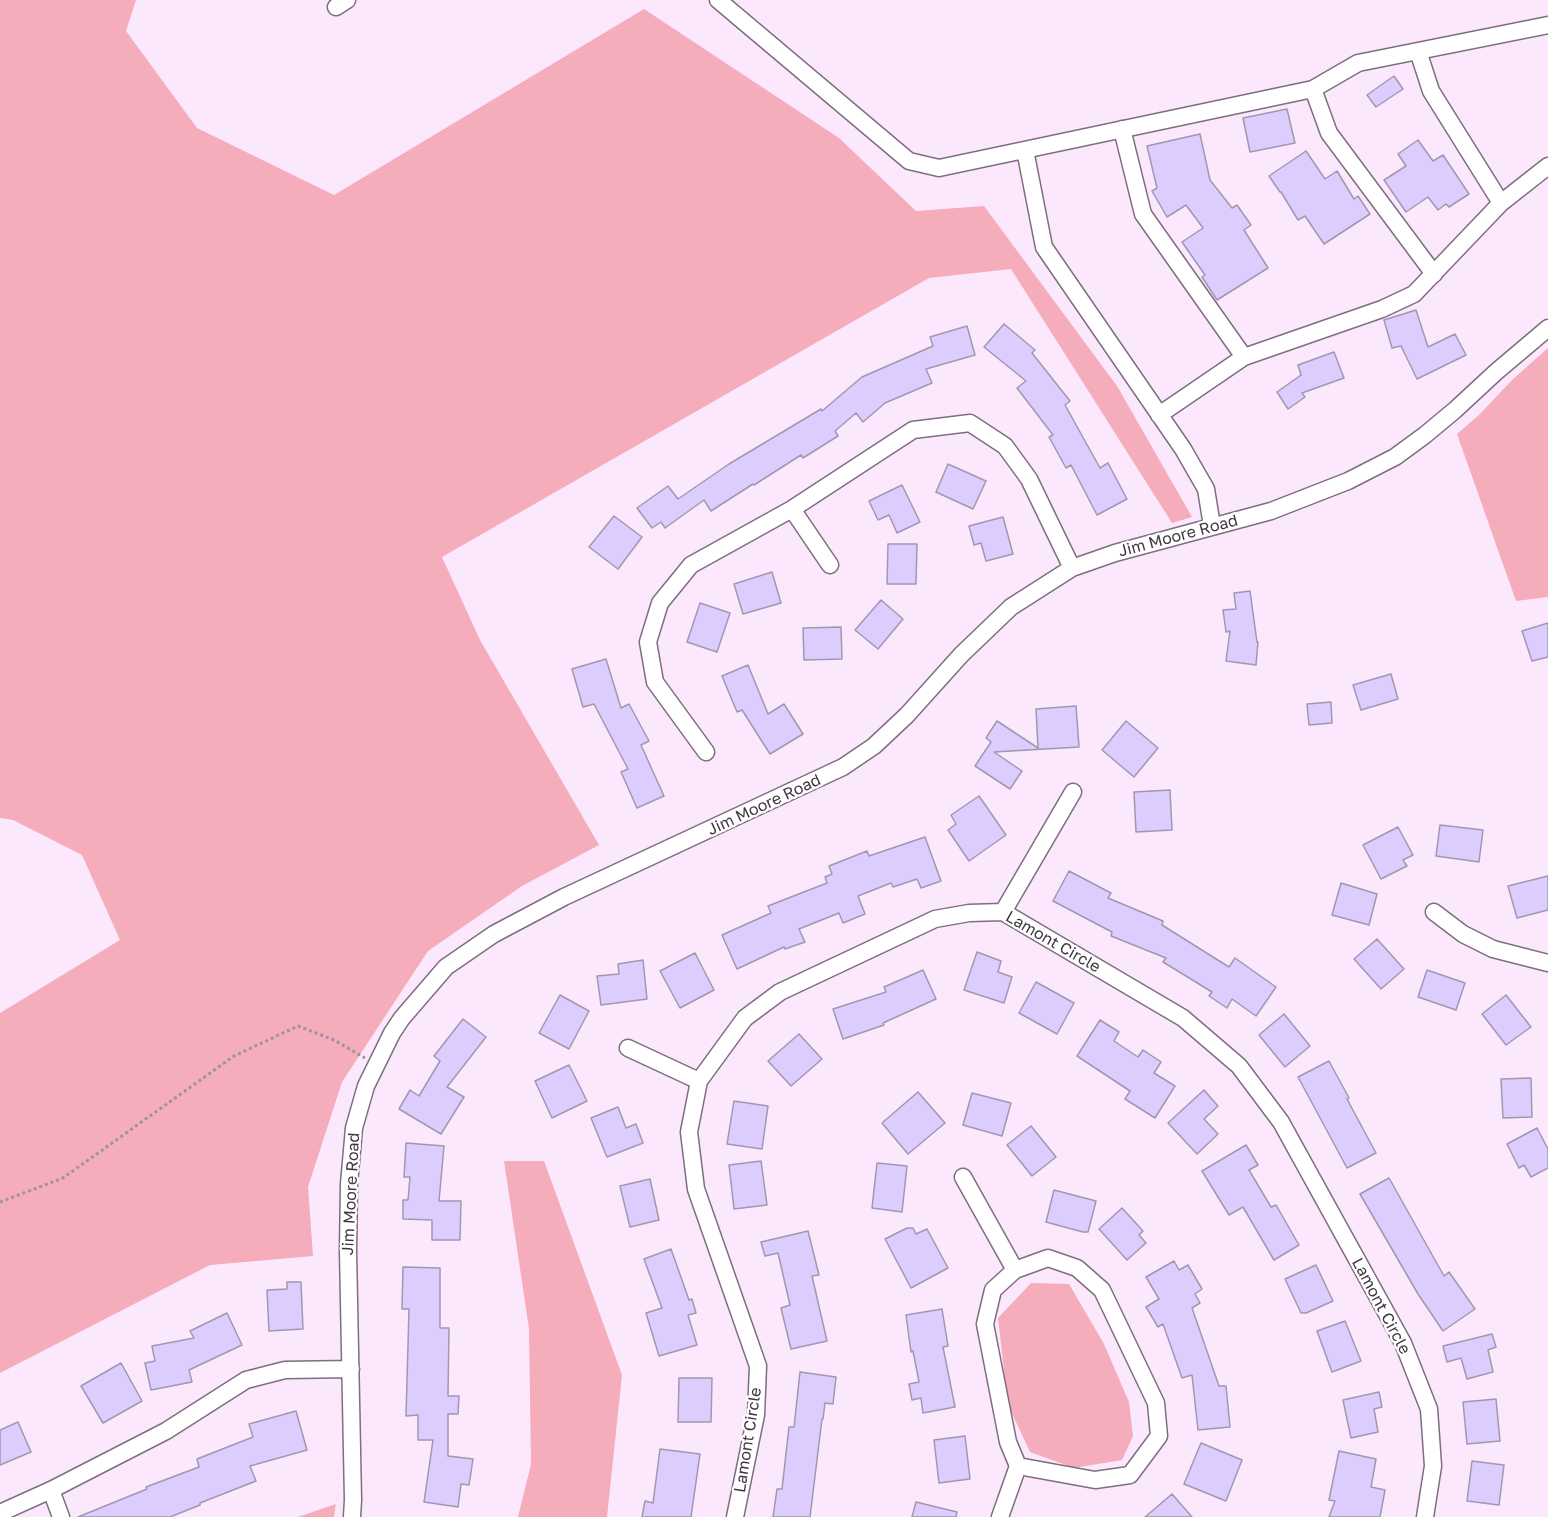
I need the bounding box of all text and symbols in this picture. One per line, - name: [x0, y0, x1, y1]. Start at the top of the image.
- street label: Jim Moore Road: [1116, 511, 1240, 561]
- street label: Jim Moore Road: [704, 770, 824, 840]
- street label: Lamont Circle: [1002, 907, 1104, 977]
- street label: Jim Moore Road: [338, 1132, 364, 1256]
- street label: Lamont Circle: [1348, 1255, 1414, 1357]
- street label: Lamont Circle: [730, 1386, 766, 1494]

